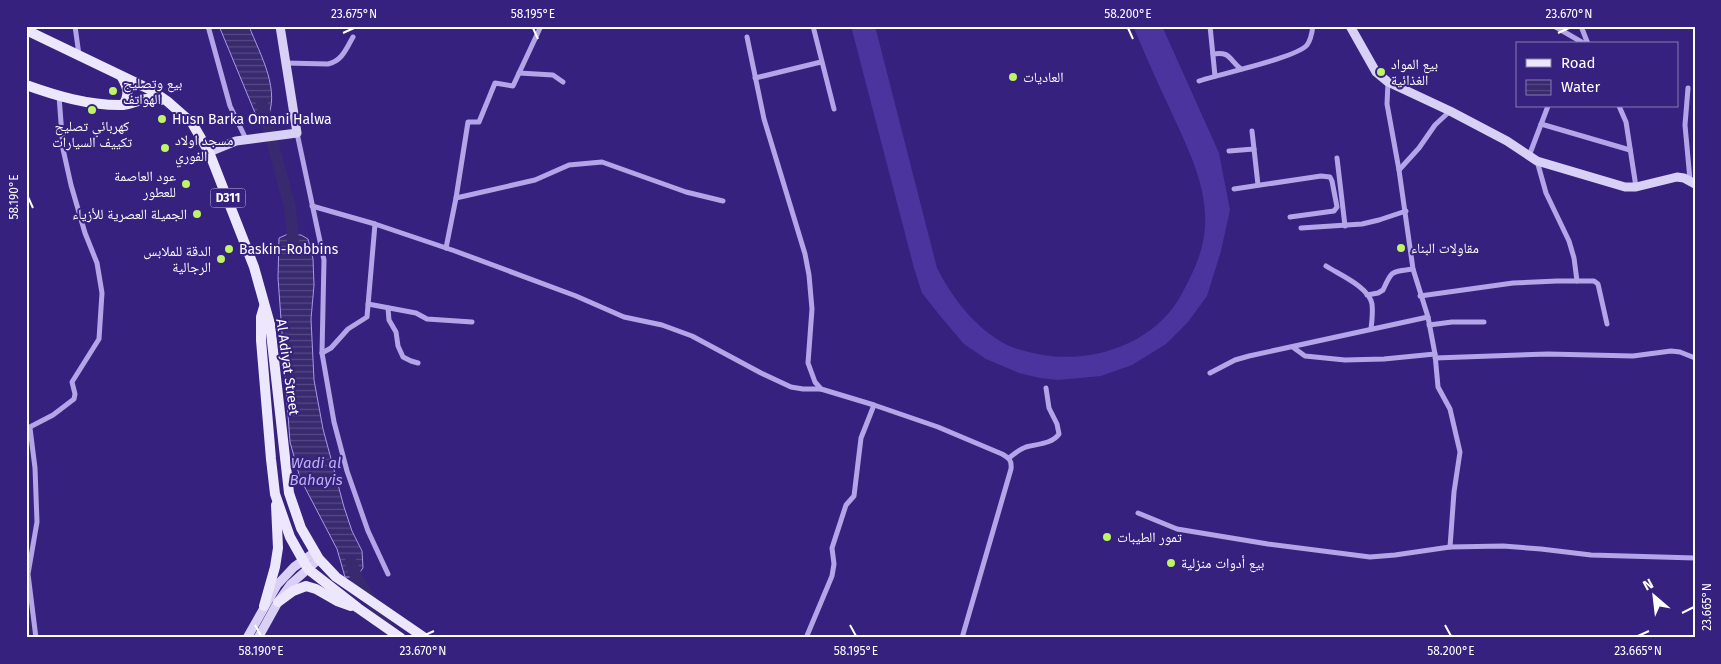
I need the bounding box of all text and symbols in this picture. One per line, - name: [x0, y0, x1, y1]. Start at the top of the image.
- text: 23.675°N: [331, 7, 377, 21]
- text: 58.195°E: [511, 7, 555, 21]
- text: 58.200°E: [1104, 7, 1152, 21]
- text: 23.670°N: [1545, 7, 1593, 21]
- legend: [1516, 42, 1678, 108]
- text: Road: [1561, 54, 1596, 72]
- place label: بيع المواد الغذائية: [1391, 56, 1438, 89]
- marker: بيع المواد الغذائية: [1375, 66, 1387, 78]
- place label: العاديات: [1023, 69, 1064, 86]
- marker: العاديات: [1007, 71, 1019, 83]
- place label: بيع وتصليح الهواتف: [123, 75, 182, 108]
- text: Water: [1561, 78, 1600, 96]
- marker: بيع وتصليح الهواتف: [107, 85, 119, 97]
- marker: كهربائي تصليح تكييف السيارات: [86, 104, 98, 116]
- place label: Husn Barka Omani Halwa: [172, 111, 332, 128]
- marker: Husn Barka Omani Halwa: [156, 113, 168, 125]
- place label: كهربائي تصليح تكييف السيارات: [52, 118, 132, 151]
- place label: مسجد اولاد الفوري: [175, 132, 233, 168]
- marker: مسجد اولاد الفوري: [159, 142, 171, 154]
- place label: عود العاصمة للعطور: [114, 168, 176, 201]
- text: 58.190°E: [7, 174, 21, 220]
- marker: عود العاصمة للعطور: [180, 178, 192, 190]
- road number: D311: [210, 188, 246, 208]
- place label: الجميلة العصرية للأزياء: [72, 206, 187, 223]
- marker: الجميلة العصرية للأزياء: [191, 208, 203, 220]
- place label: مقاولات البناء: [1411, 240, 1479, 257]
- place label: Baskin-Robbins: [239, 241, 339, 258]
- marker: مقاولات البناء: [1395, 242, 1407, 254]
- place label: الدقة للملابس الرجالية: [143, 243, 211, 276]
- marker: Baskin-Robbins: [223, 243, 235, 255]
- marker: الدقة للملابس الرجالية: [215, 253, 227, 265]
- street label: Al Adiyat Street: [272, 318, 303, 417]
- water label: Wadi al Bahayis: [289, 454, 343, 489]
- place label: تمور الطيبات: [1117, 529, 1182, 546]
- marker: تمور الطيبات: [1101, 531, 1113, 543]
- place label: بيع أدوات منزلية: [1181, 555, 1264, 573]
- marker: بيع أدوات منزلية: [1165, 557, 1177, 569]
- north arrow: [1628, 572, 1678, 622]
- text: N: [1640, 575, 1656, 595]
- text: 23.665°N: [1700, 583, 1714, 631]
- text: 58.190°E: [238, 644, 284, 658]
- text: 23.670°N: [399, 644, 447, 658]
- text: 58.195°E: [834, 644, 878, 658]
- text: 58.200°E: [1427, 644, 1475, 658]
- text: 23.665°N: [1614, 644, 1662, 658]

